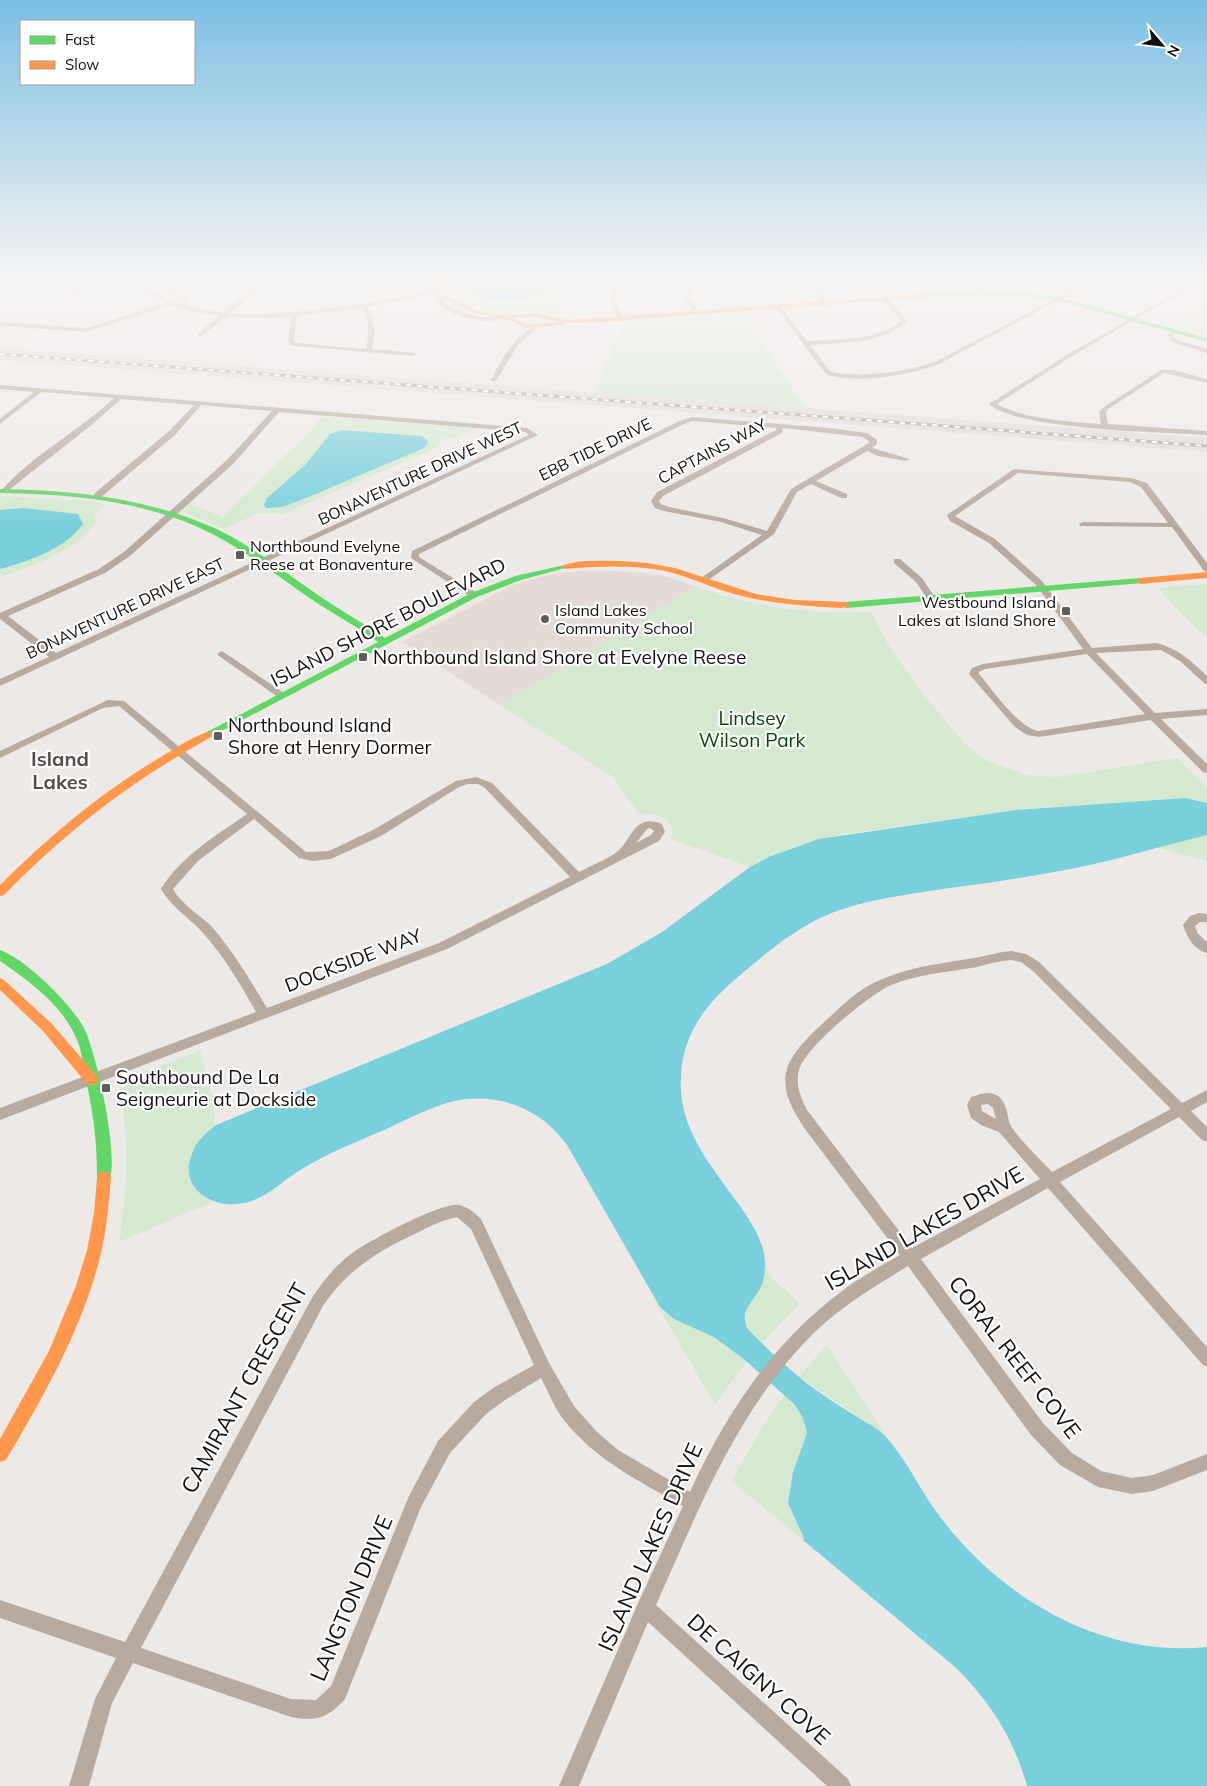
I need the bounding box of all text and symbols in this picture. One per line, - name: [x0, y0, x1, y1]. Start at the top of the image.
- legend: [20, 20, 195, 85]
- north arrow: [1137, 20, 1187, 70]
- text: Fast: [65, 30, 95, 49]
- text: N: [1163, 42, 1184, 60]
- text: Slow: [65, 55, 99, 74]
- street label: EBB TIDE DRIVE: [536, 413, 654, 485]
- street label: CAPTAINS WAY: [654, 414, 770, 488]
- street label: BONAVENTURE DRIVE WEST: [315, 417, 526, 529]
- place label: Northbound Evelyne Reese at Bonaventure: [250, 536, 413, 574]
- marker: Northbound Evelyne Reese at Bonaventure: [234, 549, 246, 561]
- street label: ISLAND SHORE BOULEVARD: [266, 552, 510, 692]
- street label: BONAVENTURE DRIVE EAST: [23, 553, 228, 663]
- place label: Westbound Island Lakes at Island Shore: [898, 592, 1056, 630]
- place label: Island Lakes Community School: [555, 600, 693, 638]
- marker: Westbound Island Lakes at Island Shore: [1060, 605, 1072, 617]
- marker: Island Lakes Community School: [539, 613, 551, 625]
- place label: Northbound Island Shore at Evelyne Reese: [373, 645, 746, 669]
- marker: Northbound Island Shore at Evelyne Reese: [357, 651, 369, 663]
- park label: Lindsey Wilson Park: [699, 706, 805, 752]
- place label: Northbound Island Shore at Henry Dormer: [228, 713, 431, 759]
- marker: Northbound Island Shore at Henry Dormer: [212, 730, 224, 742]
- district label: Island Lakes: [31, 746, 89, 794]
- street label: DOCKSIDE WAY: [281, 923, 425, 997]
- place label: Southbound De La Seigneurie at Dockside: [116, 1065, 316, 1111]
- marker: Southbound De La Seigneurie at Dockside: [100, 1082, 112, 1094]
- street label: ISLAND LAKES DRIVE: [819, 1160, 1029, 1296]
- street label: CORAL REEF COVE: [943, 1270, 1087, 1444]
- street label: CAMIRANT CRESCENT: [174, 1278, 314, 1498]
- street label: ISLAND LAKES DRIVE: [591, 1438, 709, 1656]
- street label: LANGTON DRIVE: [304, 1511, 398, 1685]
- street label: DE CAIGNY COVE: [682, 1607, 836, 1751]

